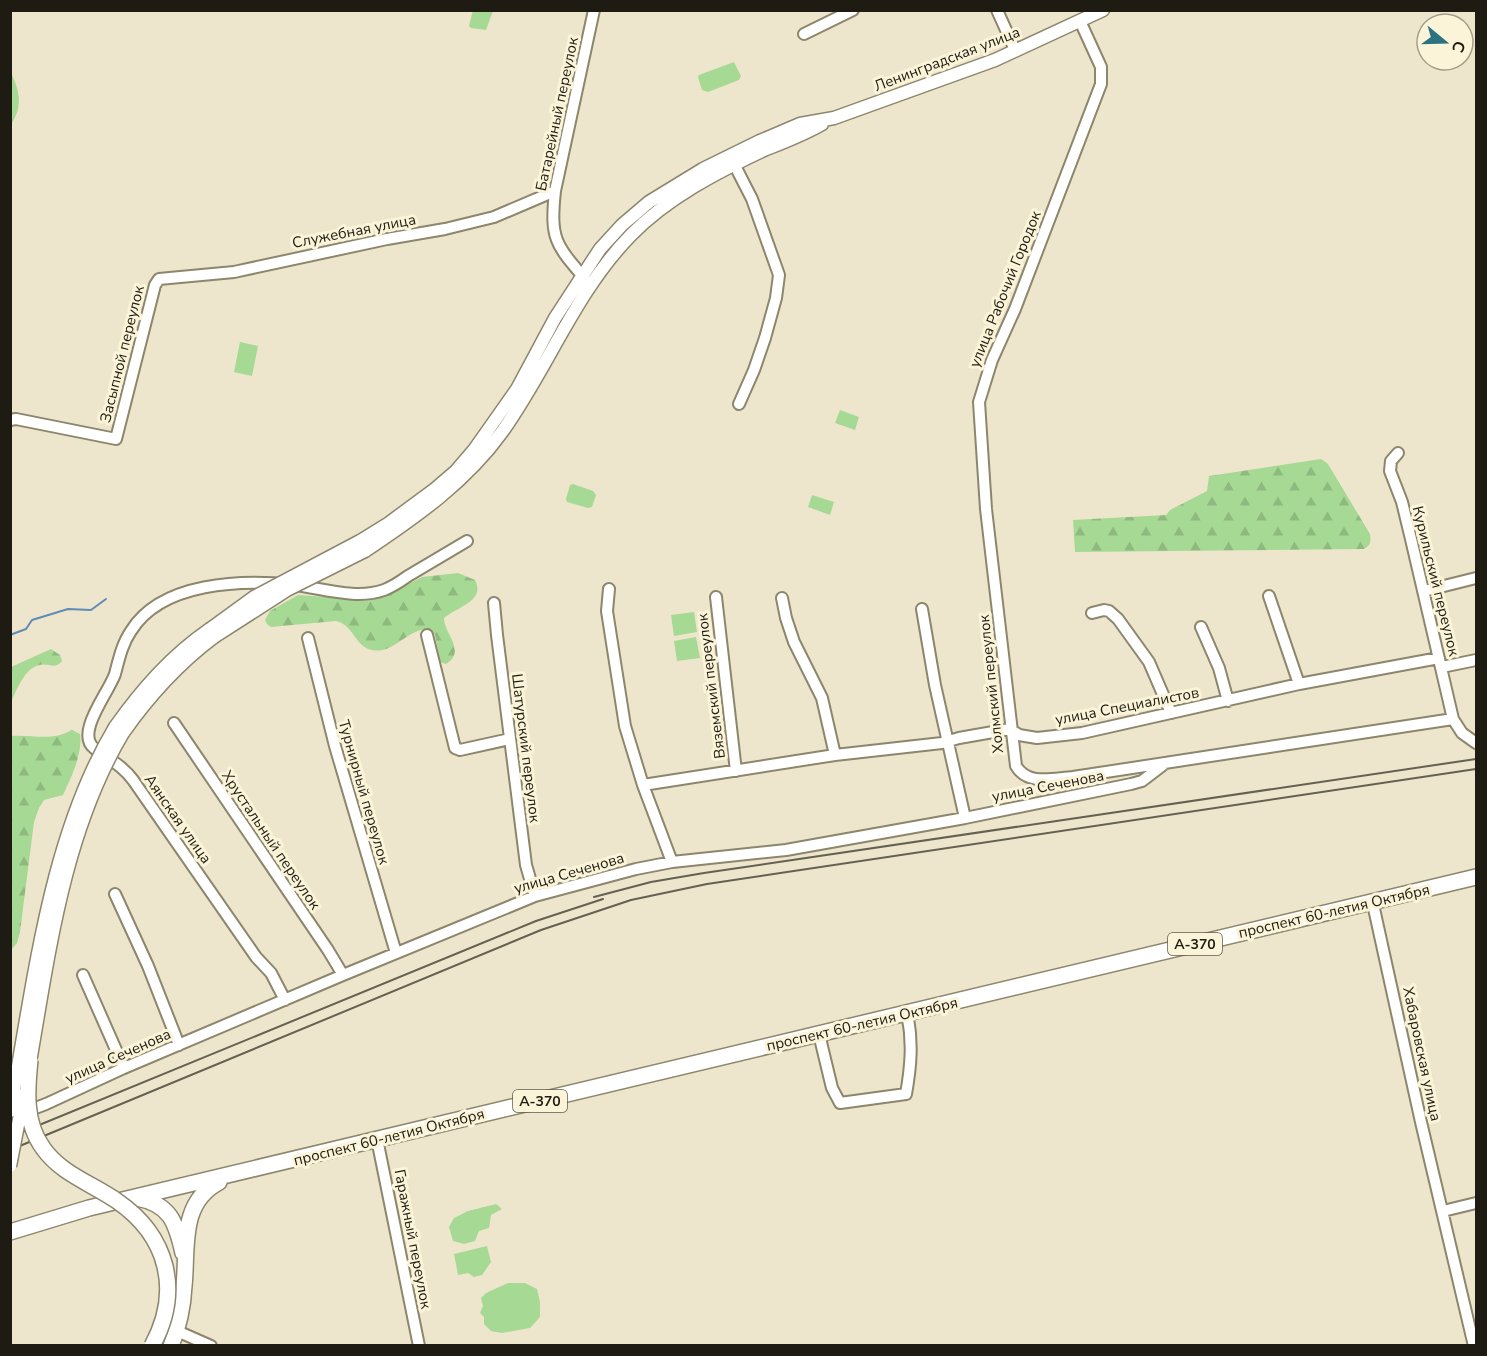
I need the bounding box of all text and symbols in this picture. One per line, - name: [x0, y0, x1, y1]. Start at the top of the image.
- north arrow: [1415, 12, 1475, 72]
- street label: Ленинградская улица: [871, 22, 1023, 96]
- street label: Батарейный переулок: [531, 35, 583, 193]
- text: С: [1446, 38, 1470, 55]
- street label: улица Рабочий Городок: [964, 208, 1046, 370]
- street label: Служебная улица: [290, 209, 418, 253]
- street label: Засыпной переулок: [95, 283, 149, 425]
- street label: Курильский переулок: [1408, 504, 1464, 658]
- street label: Вяземский переулок: [692, 612, 730, 760]
- street label: Холмский переулок: [974, 614, 1008, 754]
- street label: Шатурский переулок: [507, 672, 545, 824]
- street label: улица Специалистов: [1053, 682, 1201, 730]
- street label: Турнирный переулок: [334, 717, 394, 867]
- street label: улица Сеченова: [990, 765, 1106, 807]
- street label: Хрустальный переулок: [217, 767, 325, 913]
- street label: Аянская улица: [140, 770, 216, 868]
- street label: улица Сеченова: [512, 848, 626, 898]
- street label: проспект 60-летия Октября: [1236, 879, 1432, 943]
- road number: А-370: [1168, 933, 1222, 955]
- street label: Хабаровская улица: [1398, 985, 1446, 1123]
- street label: проспект 60-летия Октября: [764, 992, 960, 1056]
- street label: улица Сеченова: [62, 1024, 174, 1088]
- road number: А-370: [513, 1090, 567, 1112]
- street label: проспект 60-летия Октября: [291, 1104, 487, 1170]
- street label: Гаражный переулок: [390, 1168, 436, 1310]

